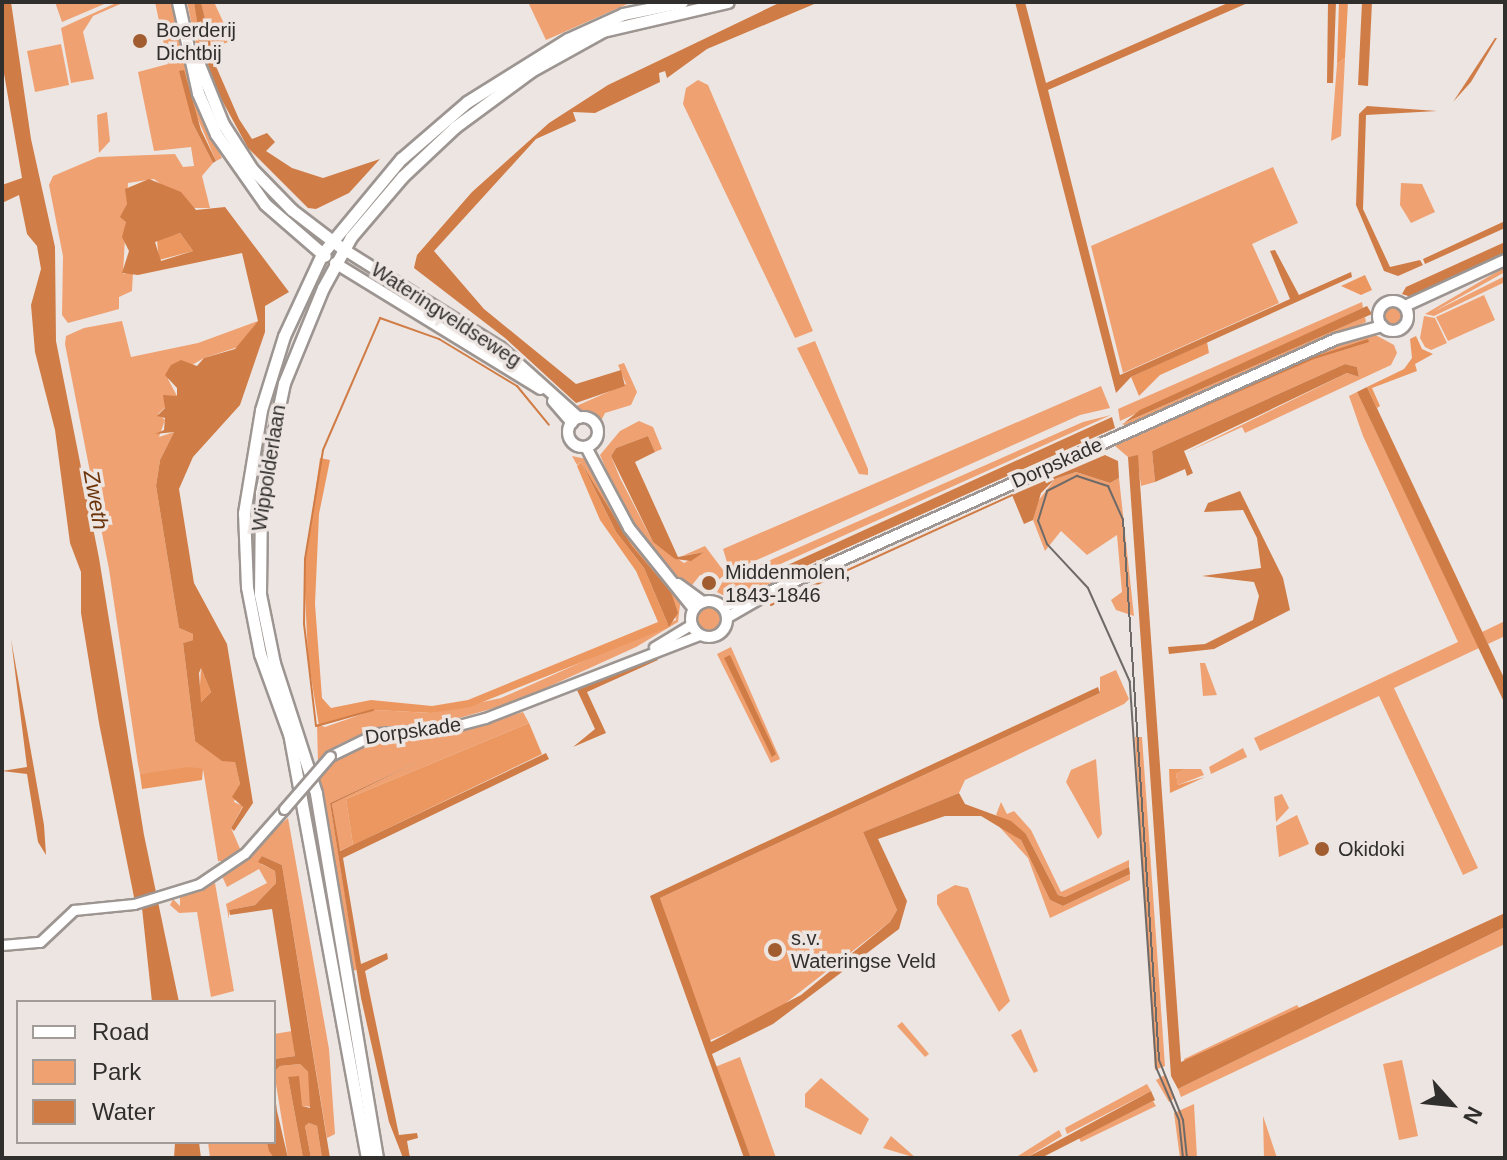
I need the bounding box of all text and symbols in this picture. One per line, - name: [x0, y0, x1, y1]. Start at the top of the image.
- place label: Boerderij Dichtbij: [156, 18, 236, 65]
- marker: Boerderij Dichtbij: [131, 32, 149, 50]
- street label: Wateringveldseweg: [367, 258, 525, 372]
- street label: Wippolderlaan: [247, 403, 291, 533]
- street label: Dorpskade: [1008, 432, 1106, 494]
- water label: Zweth: [78, 468, 114, 532]
- place label: Middenmolen, 1843-1846: [725, 560, 851, 607]
- marker: Middenmolen, 1843-1846: [700, 574, 718, 592]
- street label: Dorpskade: [363, 712, 463, 750]
- place label: Okidoki: [1338, 837, 1405, 861]
- marker: Okidoki: [1313, 840, 1331, 858]
- place label: s.v. Wateringse Veld: [791, 926, 936, 973]
- marker: s.v. Wateringse Veld: [766, 941, 784, 959]
- legend: [16, 1000, 276, 1144]
- text: Road: [92, 1018, 149, 1045]
- text: Park: [92, 1058, 141, 1085]
- north arrow: [1411, 1064, 1491, 1144]
- text: Water: [92, 1098, 155, 1125]
- text: N: [1458, 1102, 1488, 1128]

